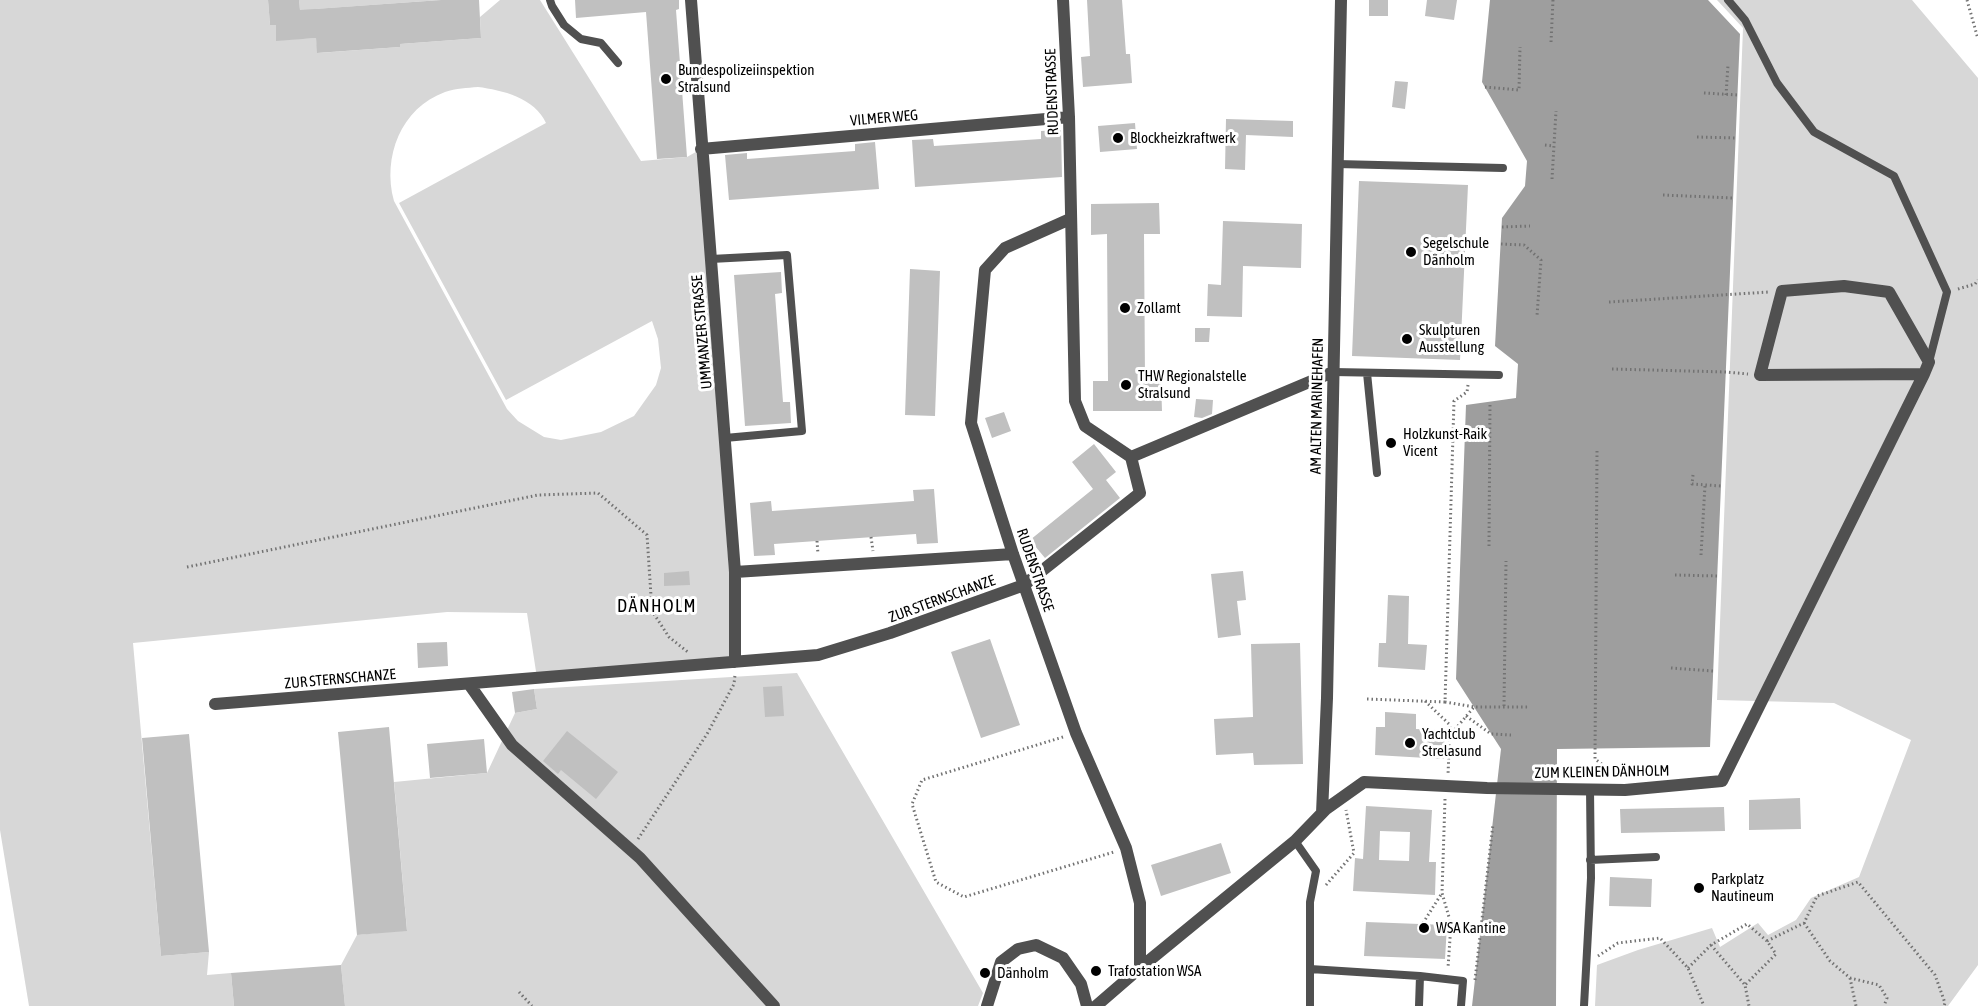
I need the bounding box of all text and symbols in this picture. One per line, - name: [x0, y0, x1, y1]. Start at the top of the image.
- street label: RUDENSTRASSE: [1041, 48, 1063, 136]
- place label: Bundespolizeiinspektion Stralsund: [678, 61, 815, 96]
- marker: Bundespolizeiinspektion Stralsund: [659, 72, 673, 86]
- street label: VILMER WEG: [849, 106, 919, 130]
- place label: Blockheizkraftwerk: [1130, 129, 1236, 147]
- marker: Blockheizkraftwerk: [1111, 131, 1125, 145]
- place label: Segelschule Dänholm: [1423, 234, 1489, 269]
- marker: Segelschule Dänholm: [1404, 245, 1418, 259]
- street label: UMMANZER STRASSE: [688, 274, 716, 390]
- place label: Zollamt: [1137, 299, 1181, 317]
- marker: Zollamt: [1118, 301, 1132, 315]
- place label: Skulpturen Ausstellung: [1419, 321, 1484, 356]
- marker: Skulpturen Ausstellung: [1400, 332, 1414, 346]
- street label: AM ALTEN MARINEHAFEN: [1307, 338, 1327, 474]
- place label: THW Regionalstelle Stralsund: [1138, 367, 1247, 402]
- marker: THW Regionalstelle Stralsund: [1119, 378, 1133, 392]
- place label: Holzkunst-Raik Vicent: [1403, 425, 1487, 460]
- marker: Holzkunst-Raik Vicent: [1384, 436, 1398, 450]
- street label: RUDENSTRASSE: [1012, 526, 1058, 614]
- street label: ZUR STERNSCHANZE: [886, 571, 998, 627]
- district label: DÄNHOLM: [617, 595, 697, 617]
- street label: ZUR STERNSCHANZE: [283, 665, 397, 693]
- place label: Yachtclub Strelasund: [1422, 725, 1482, 760]
- marker: Yachtclub Strelasund: [1403, 736, 1417, 750]
- street label: ZUM KLEINEN DÄNHOLM: [1534, 762, 1670, 782]
- place label: Parkplatz Nautineum: [1711, 870, 1774, 905]
- marker: Parkplatz Nautineum: [1692, 881, 1706, 895]
- place label: WSA Kantine: [1436, 919, 1506, 937]
- marker: WSA Kantine: [1417, 921, 1431, 935]
- place label: Trafostation WSA: [1108, 962, 1201, 980]
- place label: Dänholm: [997, 964, 1049, 982]
- marker: Trafostation WSA: [1089, 964, 1103, 978]
- marker: Dänholm: [978, 966, 992, 980]

